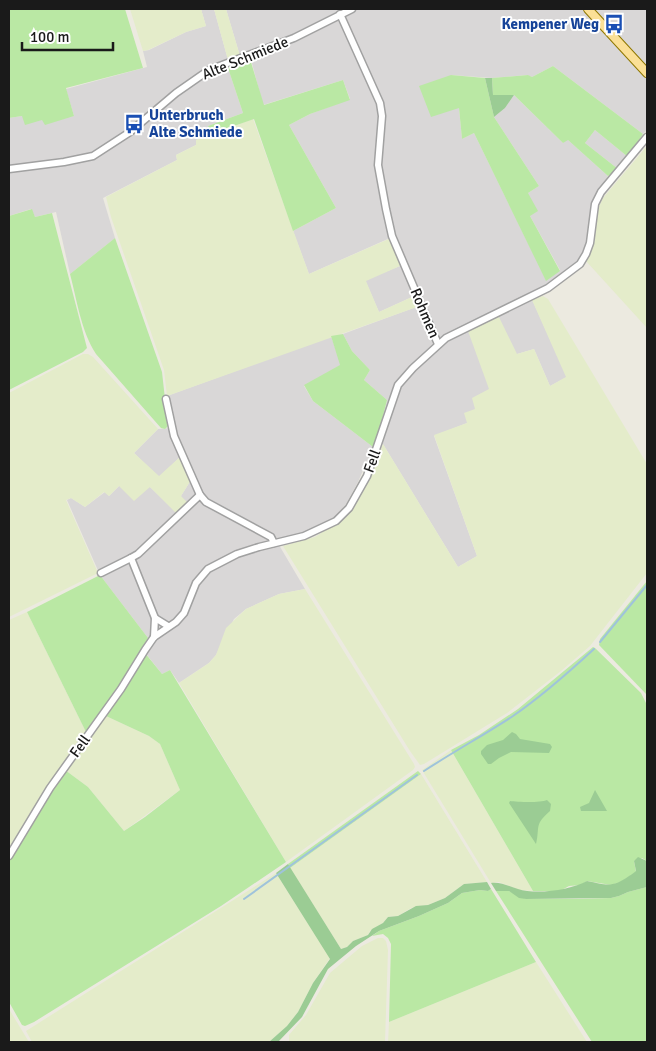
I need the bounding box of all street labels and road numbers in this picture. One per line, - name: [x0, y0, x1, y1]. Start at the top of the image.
- street label: Alte Schmiede: [199, 32, 291, 84]
- street label: Rohmen: [406, 285, 444, 341]
- street label: Fell: [360, 447, 384, 475]
- street label: Fell: [66, 731, 94, 761]

